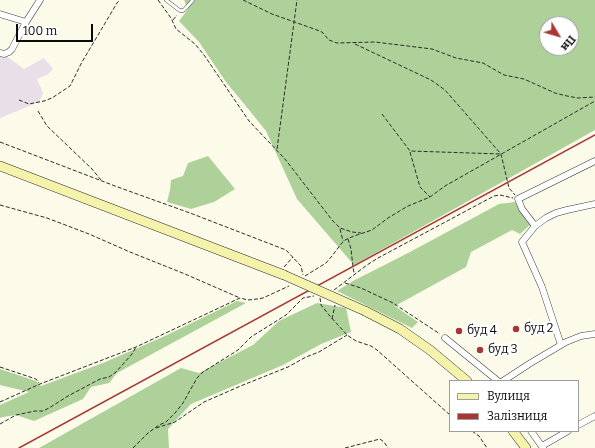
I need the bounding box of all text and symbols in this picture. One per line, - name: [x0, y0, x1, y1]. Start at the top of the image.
- scale bar: [18, 16, 95, 42]
- north arrow: [539, 16, 579, 56]
- text: 100 m: [23, 24, 57, 38]
- text: Пн: [558, 33, 578, 53]
- place label: буд 2: [524, 322, 553, 336]
- place label: буд 4: [467, 324, 497, 338]
- marker: буд 2: [511, 324, 521, 334]
- marker: буд 4: [454, 326, 464, 336]
- place label: буд 3: [488, 343, 518, 357]
- marker: буд 3: [475, 345, 485, 355]
- legend: [449, 380, 579, 432]
- text: Вулиця: [487, 389, 530, 403]
- text: Залізниця: [487, 409, 547, 423]

